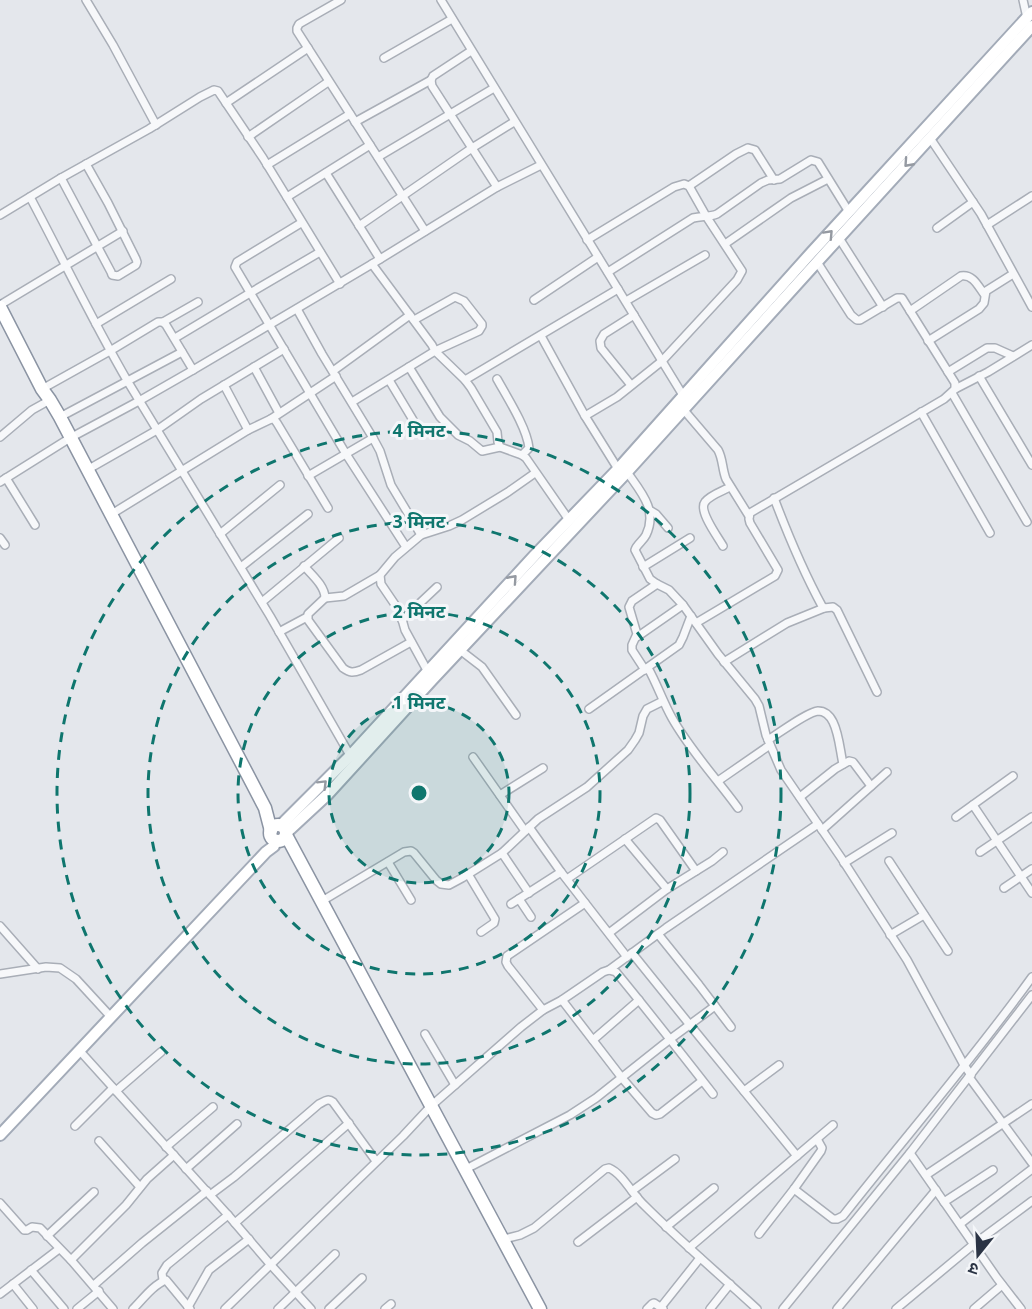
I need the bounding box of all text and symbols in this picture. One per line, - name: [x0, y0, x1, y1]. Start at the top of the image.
- one-way arrow: [904, 156, 915, 166]
- one-way arrow: [822, 231, 833, 241]
- text: 4 मिनट: [393, 418, 446, 442]
- text: 3 मिनट: [393, 509, 446, 533]
- one-way arrow: [506, 576, 517, 586]
- text: 2 मिनट: [393, 599, 446, 623]
- text: 1 मिनट: [393, 690, 446, 714]
- one-way arrow: [315, 780, 326, 791]
- centre of rings: [409, 783, 429, 803]
- north arrow: [948, 1225, 1008, 1285]
- text: उ: [965, 1257, 981, 1281]

